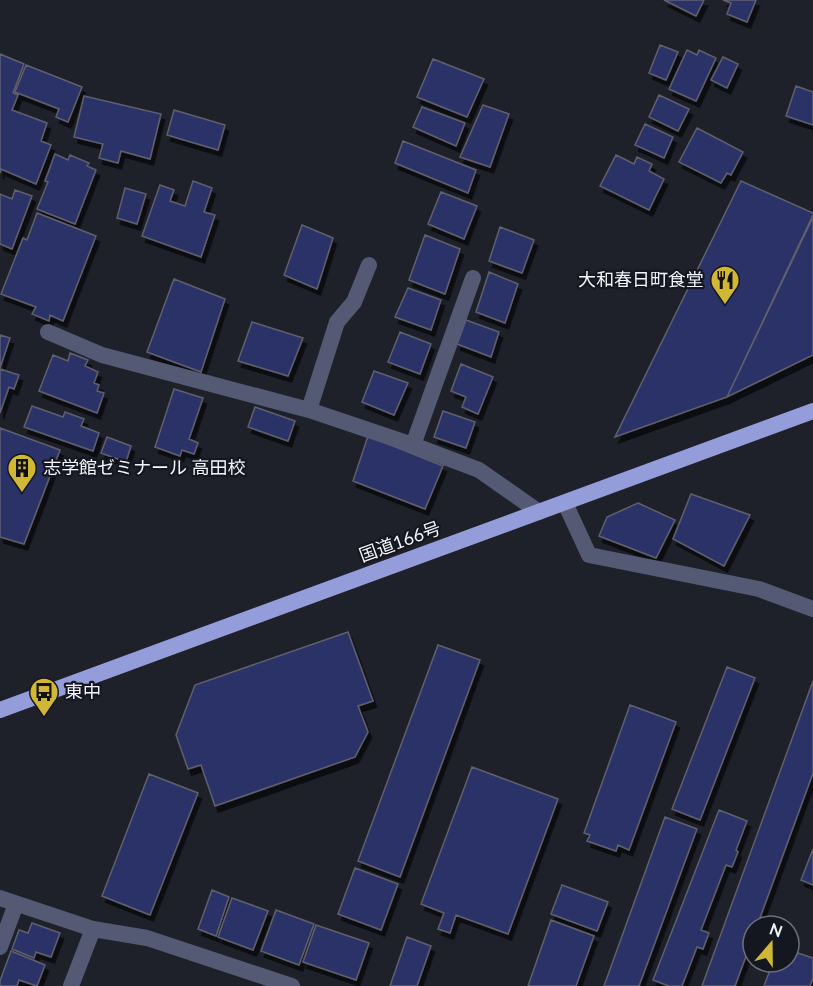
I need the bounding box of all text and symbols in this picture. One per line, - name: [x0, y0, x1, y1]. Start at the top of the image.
- restaurant icon: 大和春日町食堂: [709, 264, 741, 306]
- place label: 大和春日町食堂: [578, 268, 704, 290]
- building icon: 志学館ゼミナール 高田校: [6, 452, 38, 494]
- place label: 志学館ゼミナール 高田校: [43, 456, 246, 478]
- street label: 国道166号: [356, 516, 444, 566]
- bus stop icon: 東中: [28, 676, 60, 718]
- place label: 東中: [65, 680, 101, 702]
- north arrow: [741, 914, 801, 974]
- text: N: [767, 918, 785, 940]

